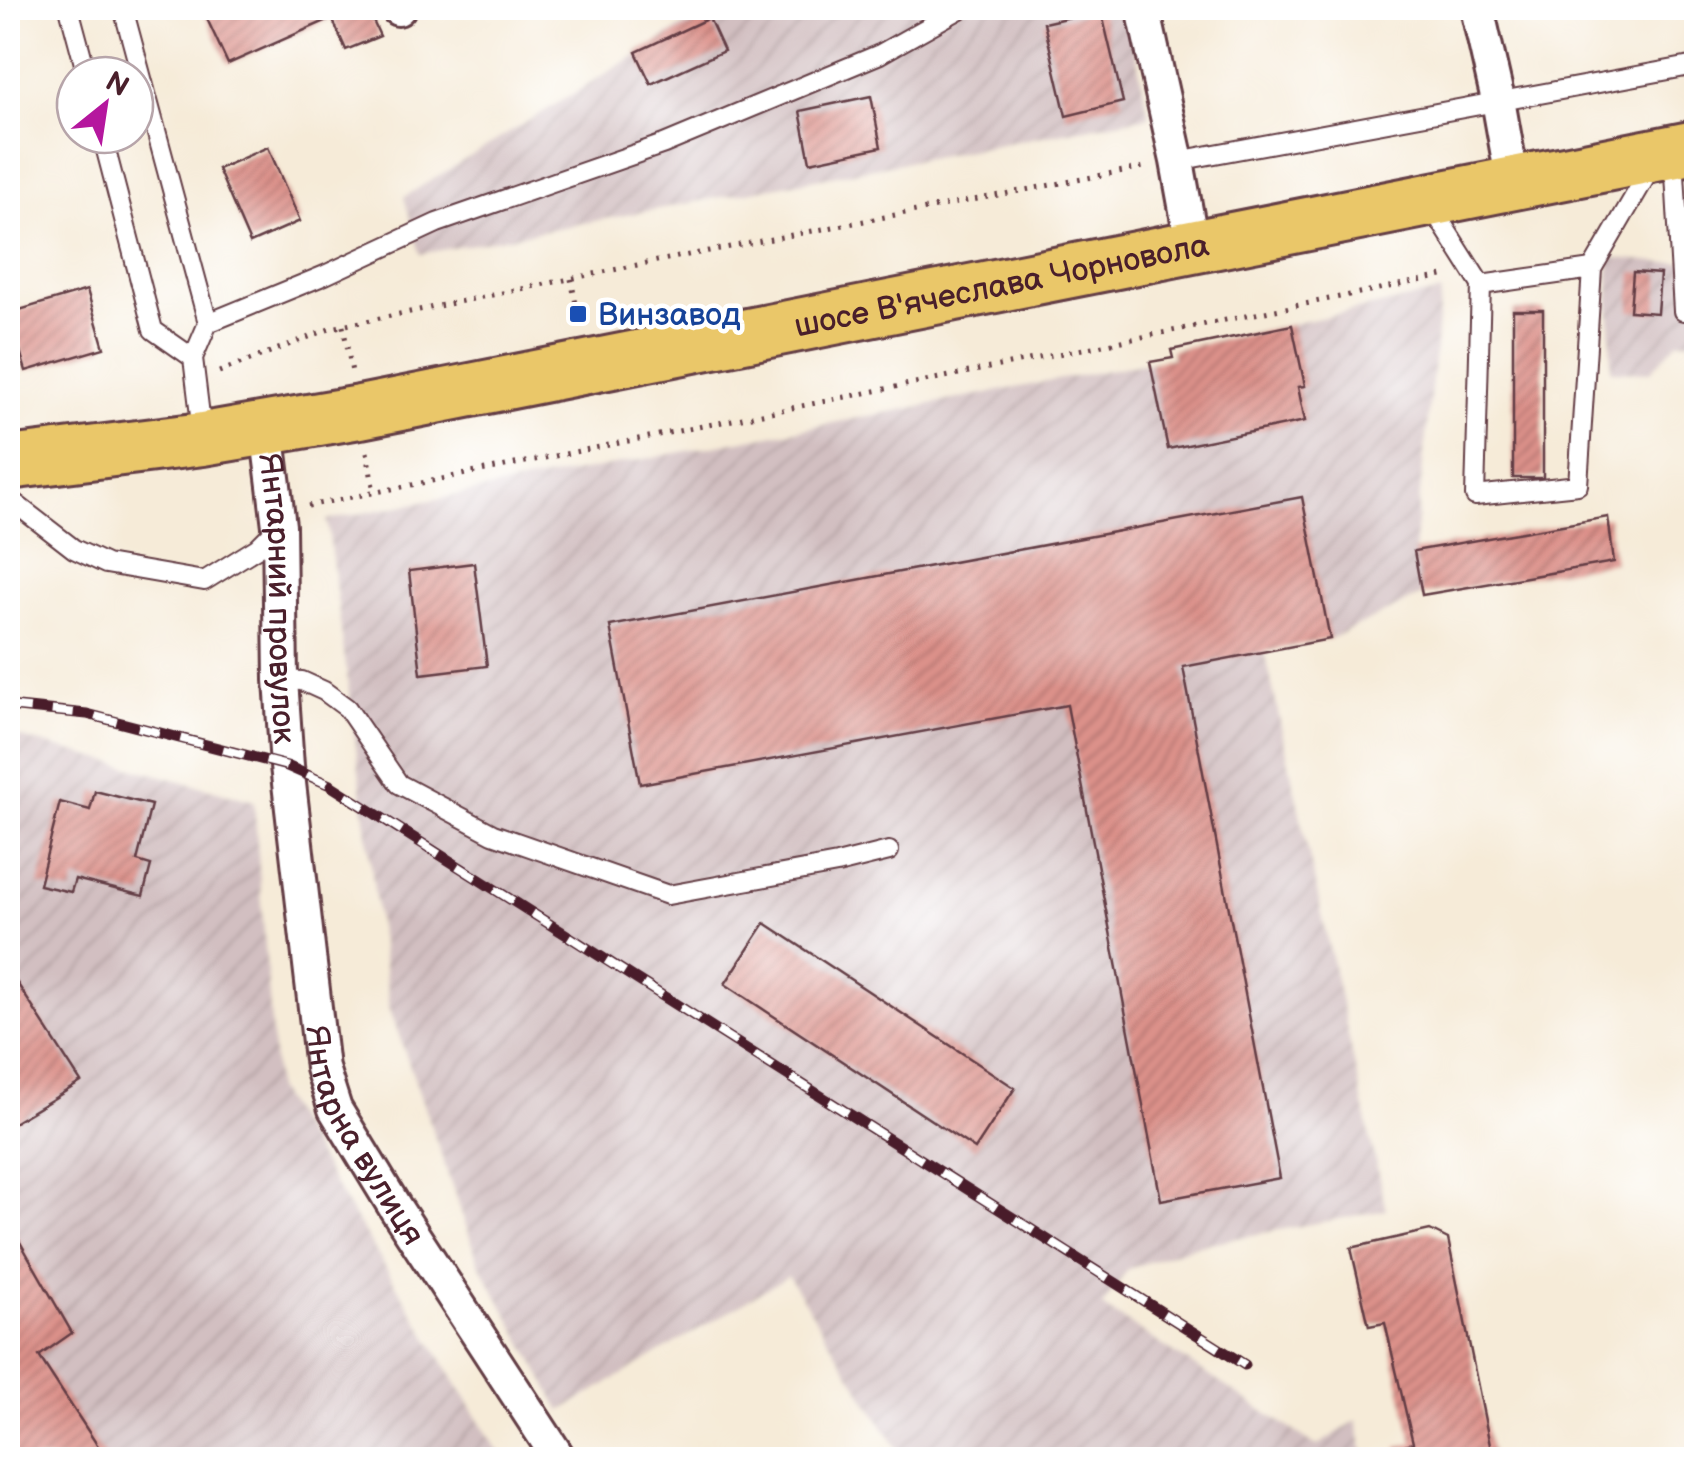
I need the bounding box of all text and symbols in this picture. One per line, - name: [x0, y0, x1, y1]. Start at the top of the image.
- north arrow: [55, 55, 155, 155]
- text: N: [99, 65, 134, 104]
- street label: шосе В'ячеслава Чорновола: [791, 226, 1213, 346]
- place label: Винзавод: [598, 296, 741, 335]
- marker: Винзавод: [567, 303, 589, 325]
- street label: Янтарний провулок: [249, 451, 303, 745]
- street label: Янтарна вулиця: [296, 1023, 432, 1253]

